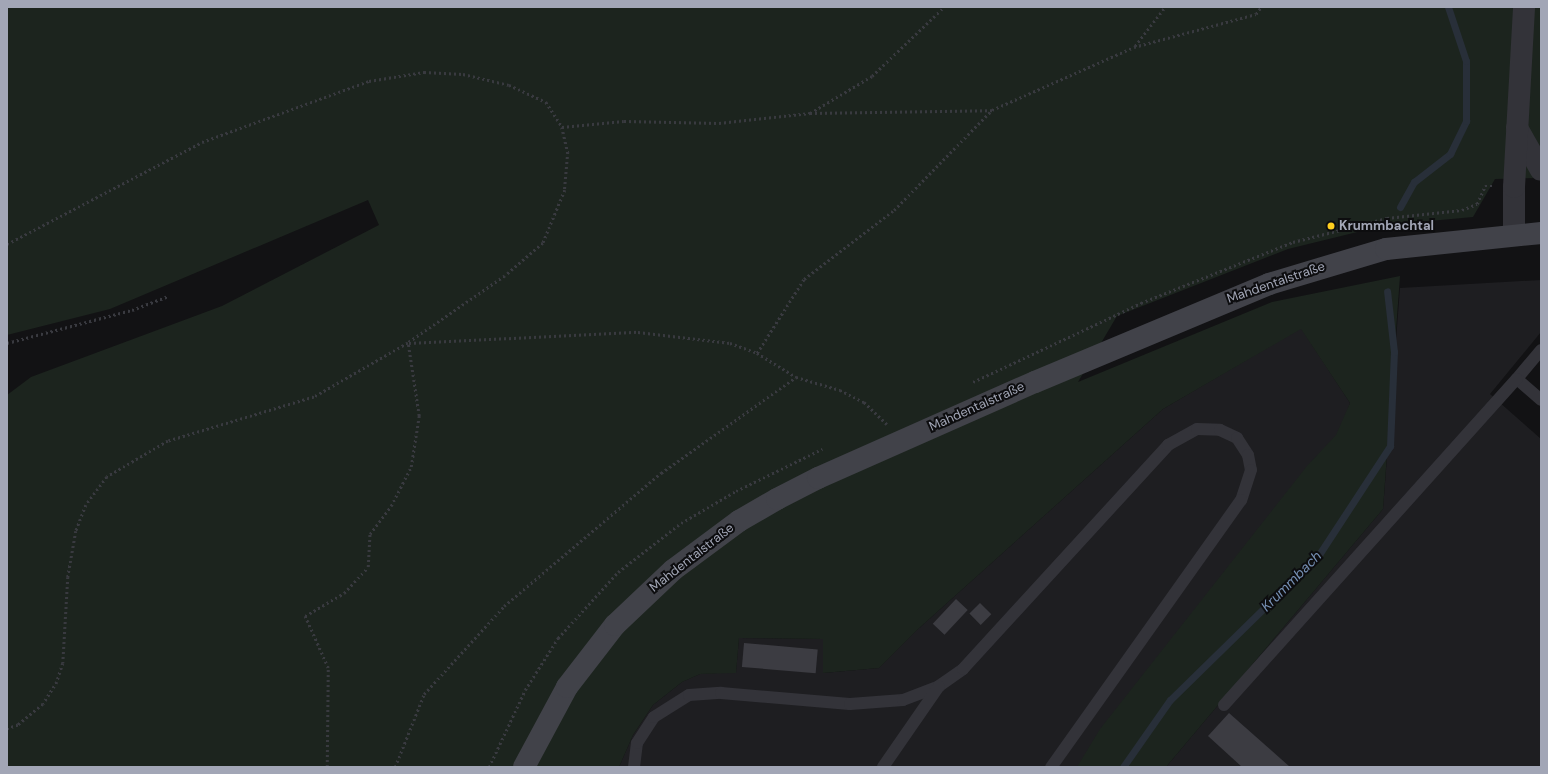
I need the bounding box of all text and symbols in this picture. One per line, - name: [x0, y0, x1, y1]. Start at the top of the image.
- place label: Krummbachtal: [1339, 218, 1434, 234]
- marker: Krummbachtal: [1326, 221, 1336, 231]
- street label: Mahdentalstraße: [1225, 259, 1327, 307]
- street label: Mahdentalstraße: [927, 379, 1027, 435]
- street label: Mahdentalstraße: [647, 520, 737, 596]
- water label: Krummbach: [1257, 547, 1325, 615]

